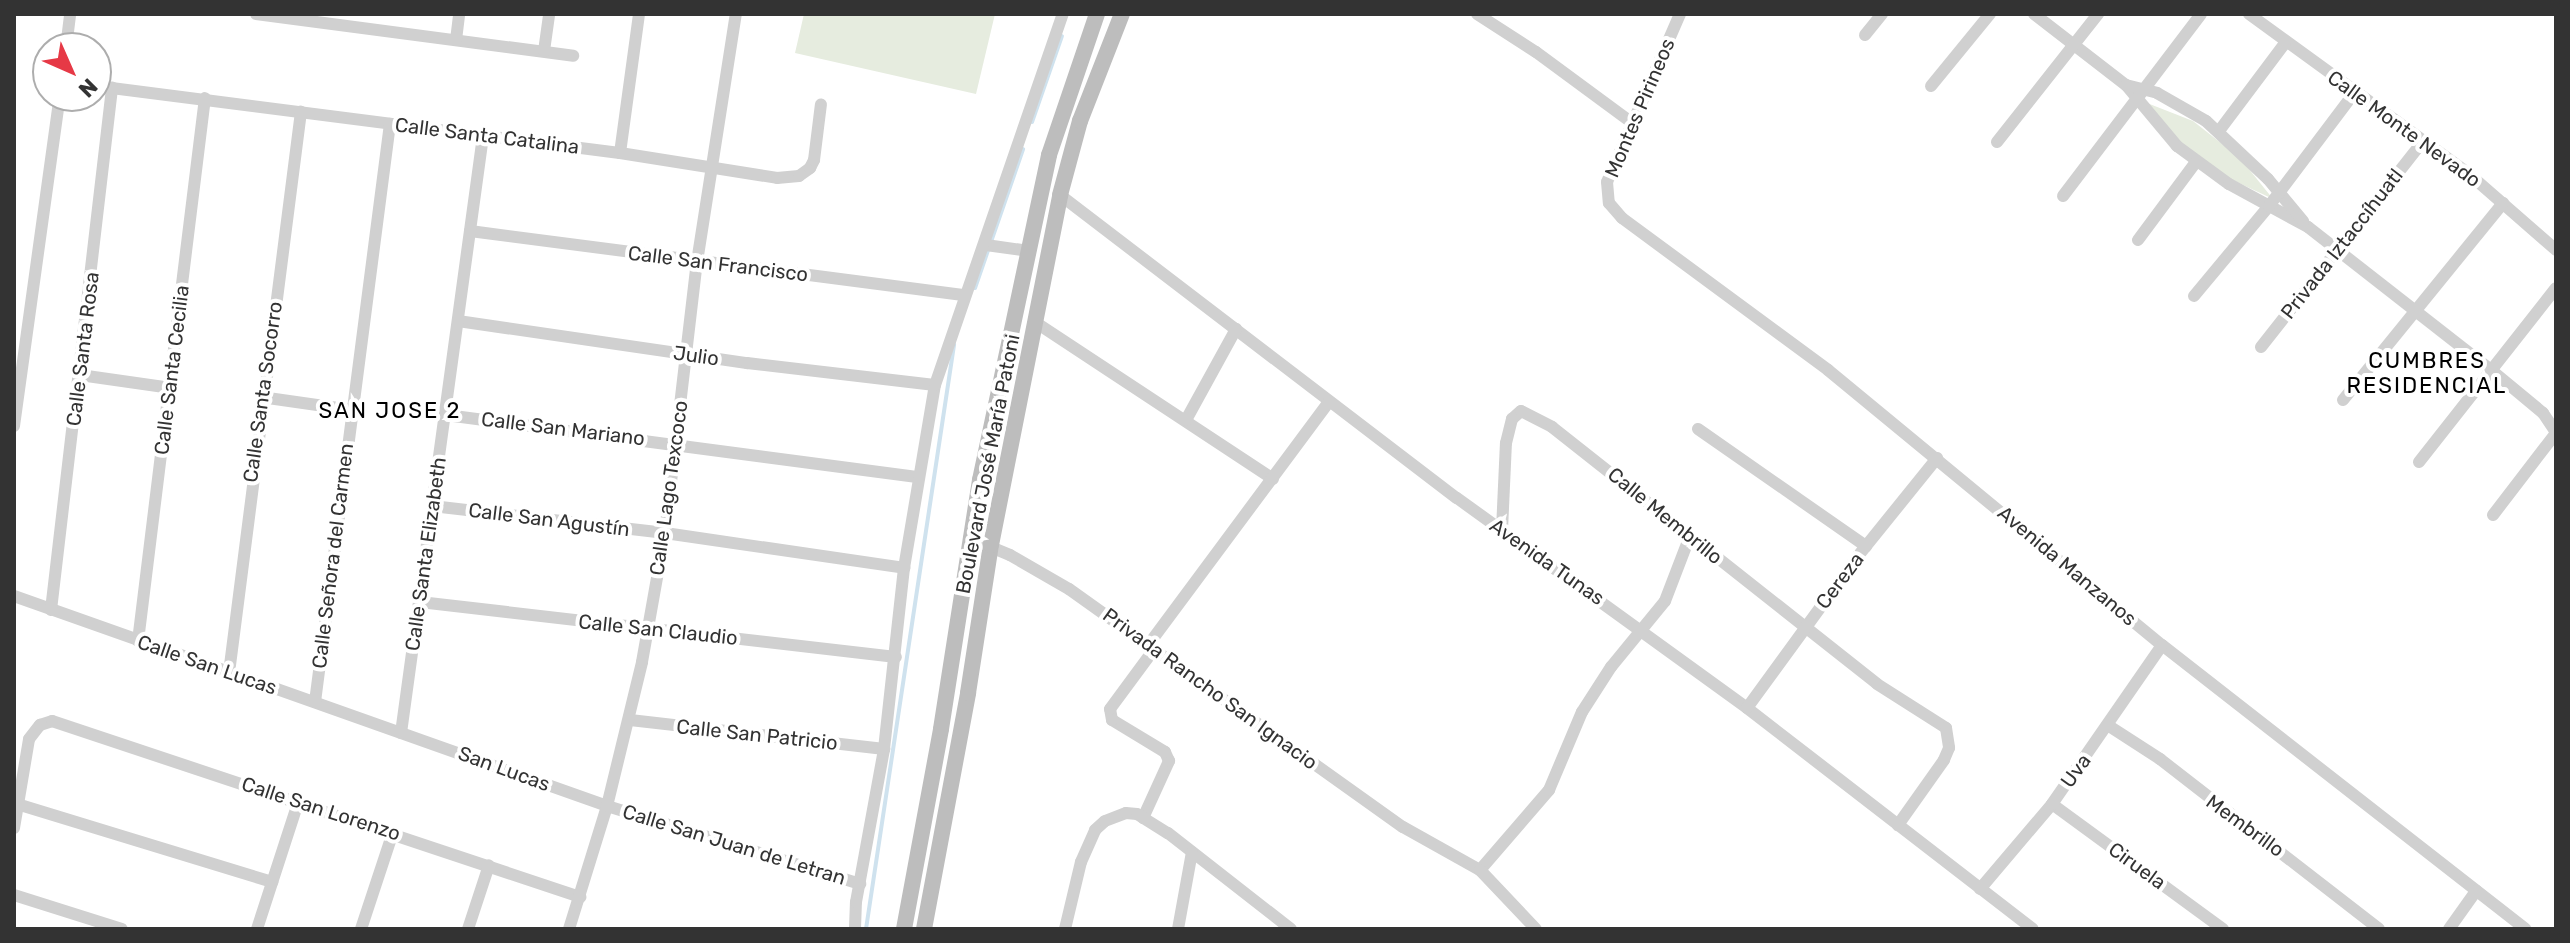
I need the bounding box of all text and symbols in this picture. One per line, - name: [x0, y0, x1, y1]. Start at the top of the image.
- north arrow: [32, 32, 112, 112]
- street label: Montes Pirineos: [1600, 35, 1680, 181]
- street label: Calle Monte Nevado: [2323, 65, 2485, 193]
- text: N: [73, 73, 103, 103]
- street label: Calle Santa Catalina: [394, 113, 580, 159]
- street label: Privada Iztaccíhuatl: [2276, 164, 2408, 324]
- street label: Calle San Francisco: [627, 241, 809, 287]
- street label: Calle Santa Rosa: [62, 271, 104, 427]
- street label: Calle Santa Cecilia: [150, 284, 194, 456]
- street label: Calle Santa Socorro: [238, 300, 288, 484]
- street label: Boulevard José María Patoni: [951, 332, 1025, 596]
- street label: Julio: [672, 341, 720, 371]
- district label: CUMBRES RESIDENCIAL: [2347, 347, 2507, 398]
- district label: SAN JOSE 2: [318, 398, 462, 424]
- street label: Calle Lago Texcoco: [645, 399, 693, 577]
- street label: Calle San Mariano: [480, 407, 646, 451]
- street label: Calle Señora del Carmen: [307, 442, 359, 670]
- street label: Calle Santa Elizabeth: [401, 456, 451, 652]
- street label: Calle Membrillo: [1603, 462, 1727, 570]
- street label: Calle San Agustín: [467, 498, 631, 542]
- street label: Avenida Manzanos: [1993, 501, 2141, 631]
- street label: Avenida Tunas: [1485, 513, 1609, 611]
- street label: Cereza: [1811, 548, 1869, 614]
- street label: Privada Rancho San Ignacio: [1098, 603, 1322, 775]
- street label: Calle San Claudio: [577, 610, 739, 650]
- street label: Calle San Lucas: [134, 630, 280, 700]
- street label: Calle San Patricio: [675, 715, 839, 755]
- street label: San Lucas: [455, 741, 553, 797]
- street label: Uva: [2056, 749, 2096, 793]
- street label: Calle San Lorenzo: [239, 772, 403, 846]
- street label: Membrillo: [2201, 790, 2289, 862]
- street label: Calle San Juan de Letran: [620, 800, 848, 890]
- street label: Ciruela: [2104, 837, 2170, 895]

